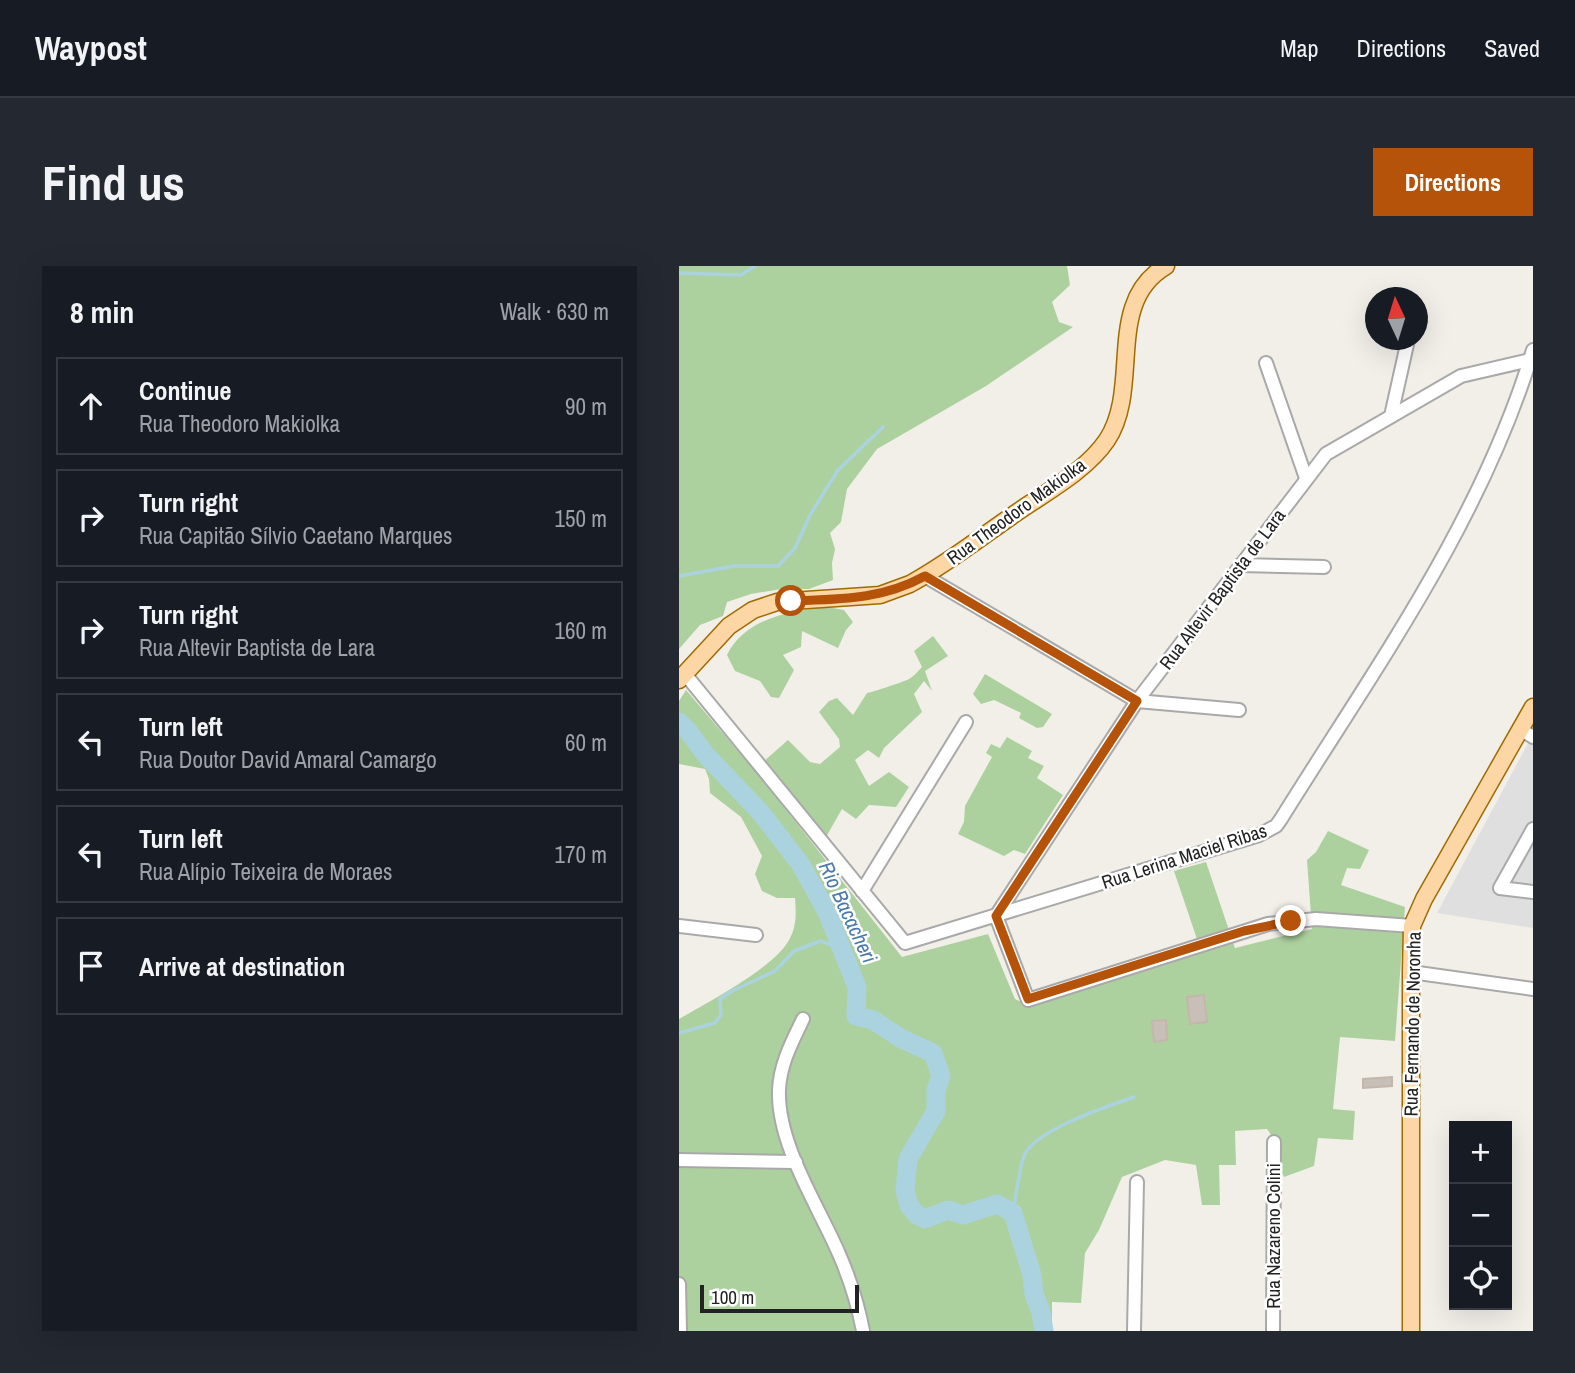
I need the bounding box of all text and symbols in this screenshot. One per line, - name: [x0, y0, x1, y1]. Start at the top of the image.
- text: Waypost: [35, 26, 147, 70]
- text: Map: [1280, 32, 1318, 64]
- text: Directions: [1356, 32, 1446, 64]
- text: Saved: [1484, 32, 1540, 64]
- button: Directions: [1373, 148, 1533, 216]
- text: Find us: [42, 149, 185, 215]
- north arrow: [1365, 287, 1428, 350]
- text: 8 min: [70, 292, 134, 332]
- text: Walk · 630 m: [500, 296, 609, 327]
- text: Continue: [139, 373, 231, 408]
- icon: ahead: [72, 387, 110, 425]
- text: 90 m: [565, 391, 607, 422]
- text: Rua Theodoro Makiolka: [139, 408, 340, 439]
- street label: Rua Theodoro Makiolka: [941, 452, 1091, 570]
- text: Turn right: [139, 485, 238, 520]
- icon: right: [72, 499, 110, 537]
- text: 150 m: [555, 503, 607, 534]
- street label: Rua Altevir Baptista de Lara: [1153, 503, 1291, 675]
- text: Rua Capitão Sílvio Caetano Marques: [139, 520, 452, 551]
- route start: [775, 585, 806, 616]
- text: Turn right: [139, 597, 238, 632]
- icon: right: [72, 611, 110, 649]
- text: 160 m: [555, 615, 607, 646]
- text: Rua Altevir Baptista de Lara: [139, 632, 375, 663]
- text: Turn left: [139, 709, 223, 744]
- icon: left: [72, 723, 110, 761]
- text: 60 m: [565, 727, 607, 758]
- text: Rua Doutor David Amaral Camargo: [139, 744, 437, 775]
- street label: Rua Lerina Maciel Ribas: [1098, 817, 1270, 895]
- text: Turn left: [139, 821, 223, 856]
- icon: left: [72, 835, 110, 873]
- text: 170 m: [555, 839, 607, 870]
- text: Rua Alípio Teixeira de Moraes: [139, 856, 392, 887]
- water label: Rio Bacacheri: [812, 856, 884, 968]
- route end: [1275, 905, 1306, 936]
- street label: Rua Fernando de Noronha: [1397, 931, 1427, 1117]
- icon: arrive: [72, 947, 110, 985]
- text: Arrive at destination: [139, 949, 345, 984]
- map controls: [1449, 1121, 1512, 1310]
- button: +: [1449, 1121, 1512, 1184]
- street label: Rua Nazareno Colini: [1260, 1163, 1286, 1309]
- button: −: [1449, 1184, 1512, 1247]
- button: locate: [1449, 1247, 1512, 1310]
- scale bar: [700, 1282, 859, 1314]
- text: 100 m: [711, 1284, 754, 1310]

